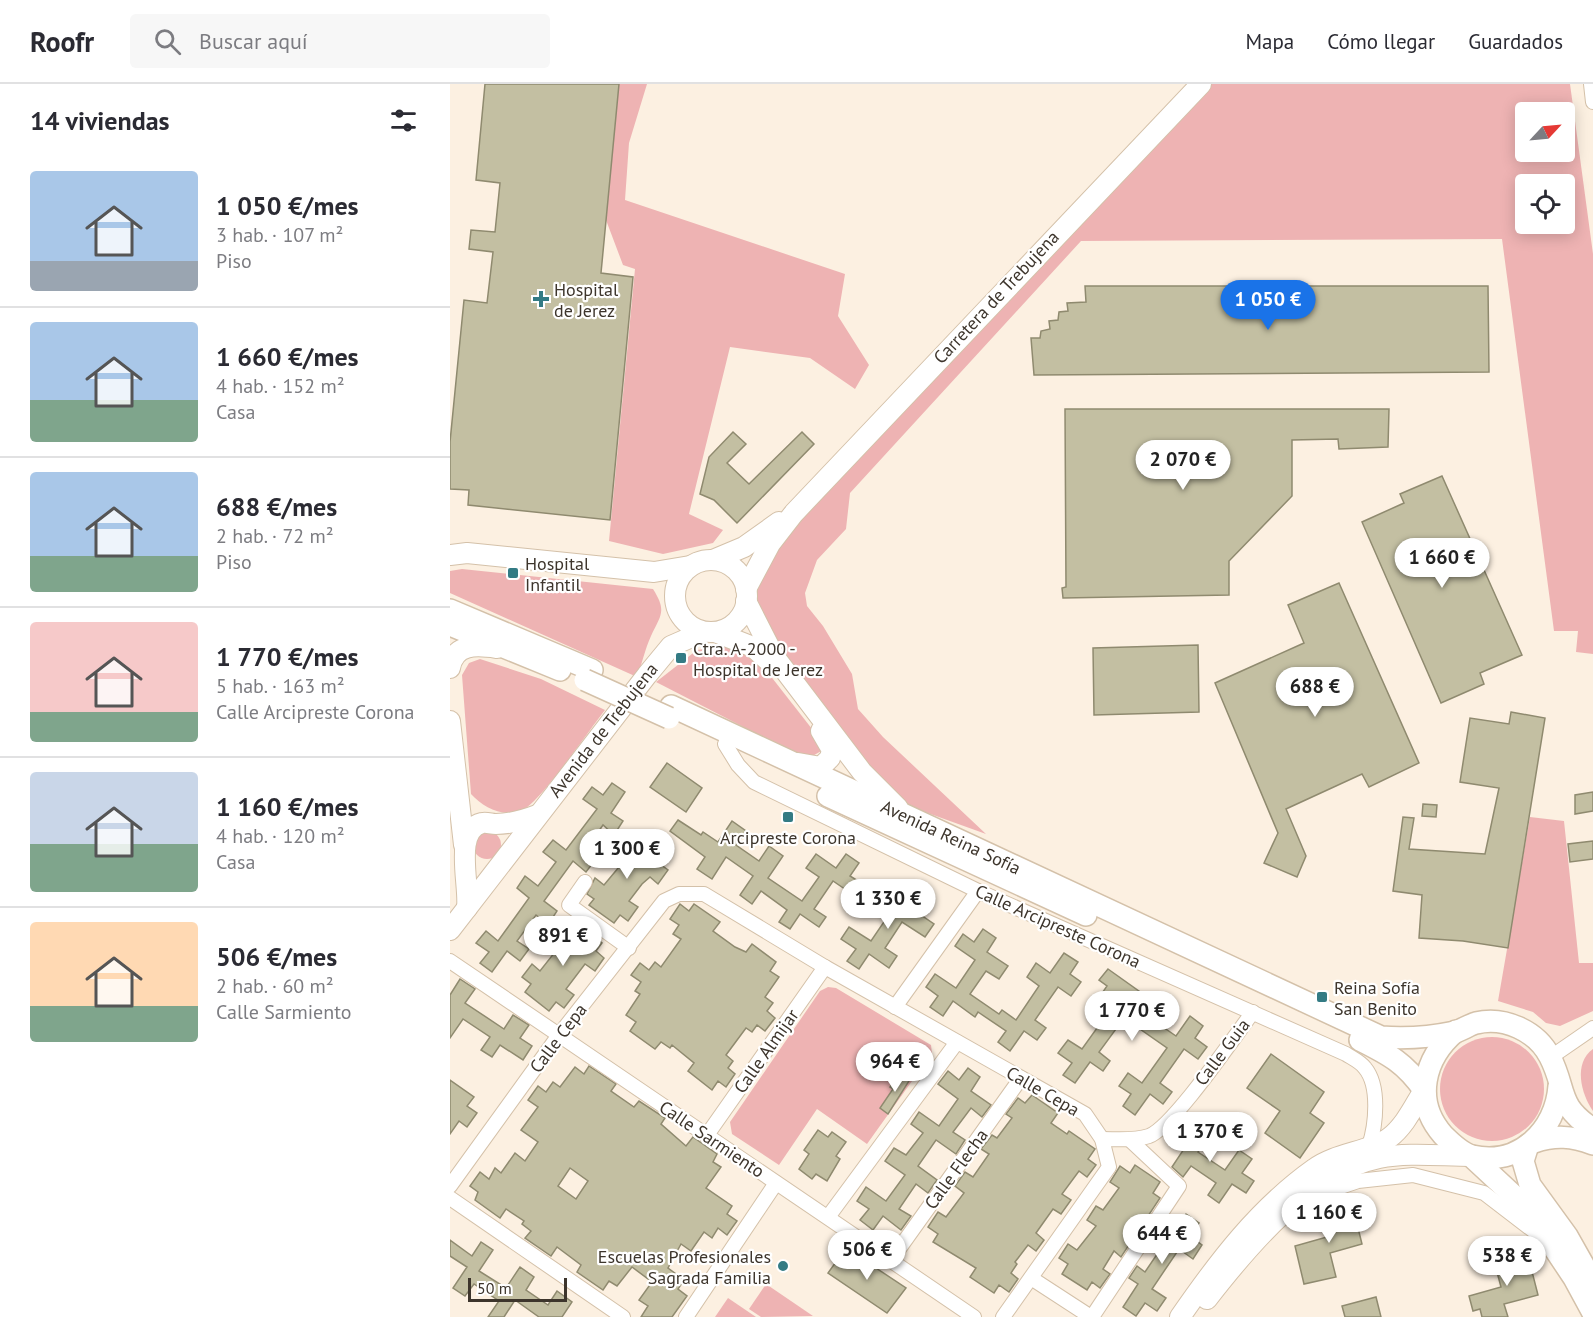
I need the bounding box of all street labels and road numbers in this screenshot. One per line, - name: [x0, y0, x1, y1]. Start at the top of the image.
- street label: Carretera de Trebujena: [928, 226, 1064, 368]
- street label: Avenida de Trebujena: [543, 658, 663, 802]
- street label: Avenida Reina Sofía: [877, 795, 1025, 879]
- street label: Calle Arcipreste Corona: [972, 879, 1144, 973]
- street label: Calle Cepa: [524, 999, 592, 1077]
- street label: Calle Almijar: [729, 1004, 803, 1098]
- street label: Calle Guia: [1189, 1014, 1255, 1090]
- street label: Calle Cepa: [1002, 1061, 1084, 1121]
- street label: Calle Sarmiento: [655, 1095, 769, 1183]
- street label: Calle Flecha: [919, 1124, 993, 1214]

